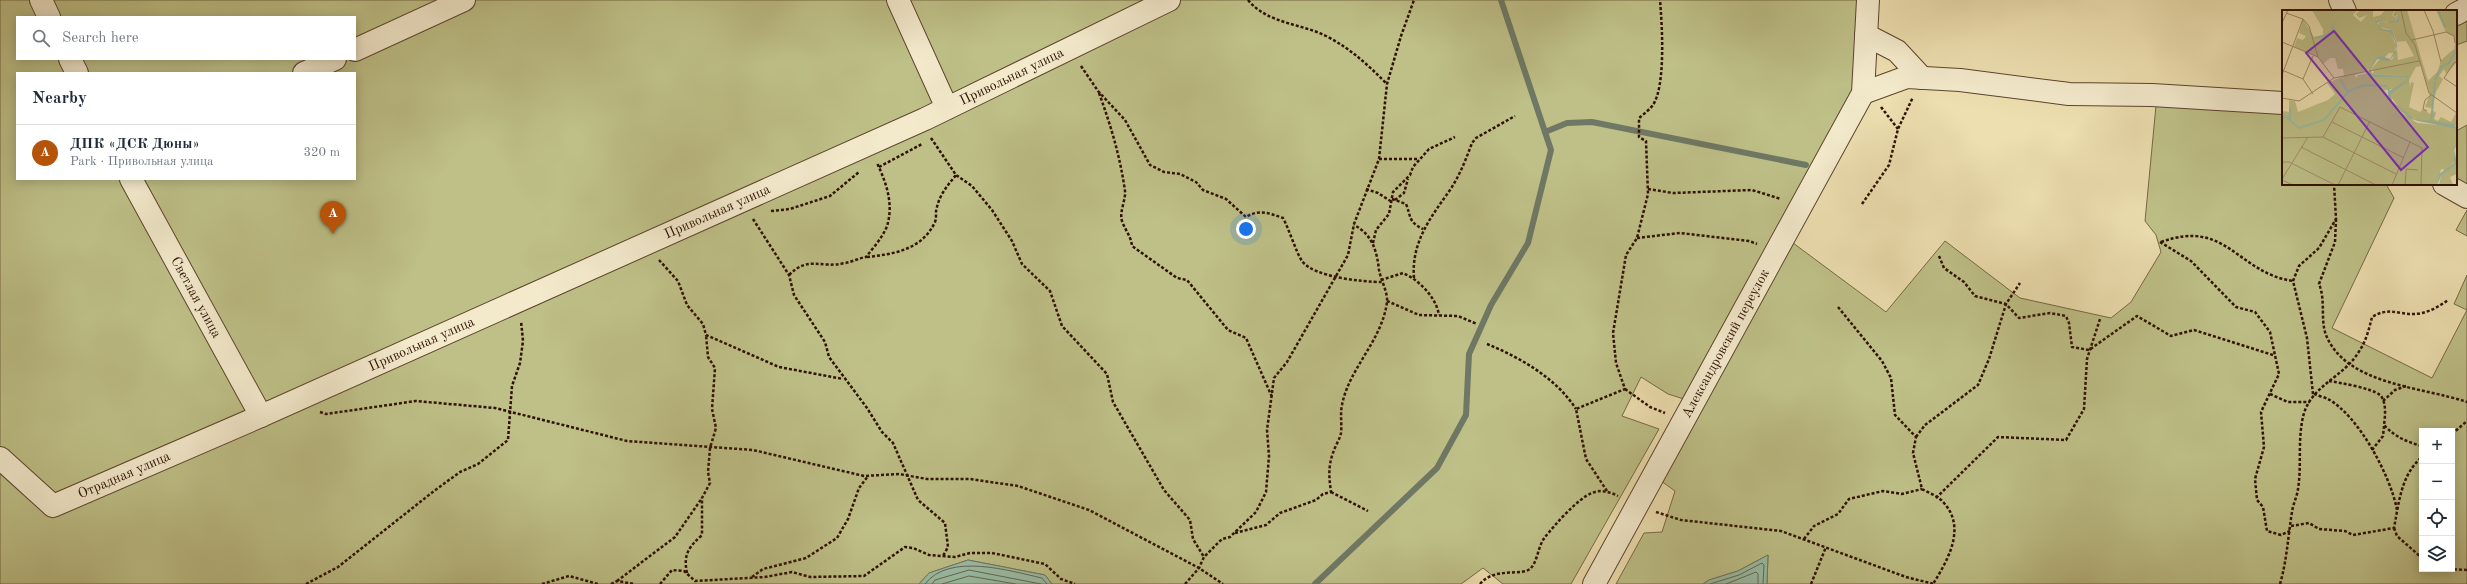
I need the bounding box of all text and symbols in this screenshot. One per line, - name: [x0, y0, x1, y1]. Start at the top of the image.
- inset map: [2282, 10, 2457, 185]
- search box: [16, 16, 356, 60]
- icon: search: [30, 27, 52, 49]
- text: Search here: [62, 31, 139, 46]
- street label: Привольная улица: [957, 45, 1066, 108]
- text: Nearby: [32, 90, 87, 107]
- text: ДПК «ДСК Дюны»: [70, 137, 200, 152]
- text: A: [40, 146, 50, 159]
- text: 320 m: [303, 146, 340, 159]
- text: Park · Привольная улица: [70, 155, 214, 168]
- street label: Привольная улица: [662, 182, 772, 242]
- pin: A: [320, 201, 346, 234]
- your location: [1236, 219, 1256, 239]
- street label: Светлая улица: [168, 255, 224, 340]
- street label: Александровский переулок: [1679, 267, 1772, 421]
- street label: Привольная улица: [367, 314, 477, 374]
- map controls: [2419, 428, 2455, 572]
- button: +: [2419, 428, 2455, 464]
- street label: Отрадная улица: [76, 449, 172, 501]
- button: −: [2419, 464, 2455, 500]
- button: locate: [2419, 500, 2455, 536]
- button: layers: [2419, 536, 2455, 572]

